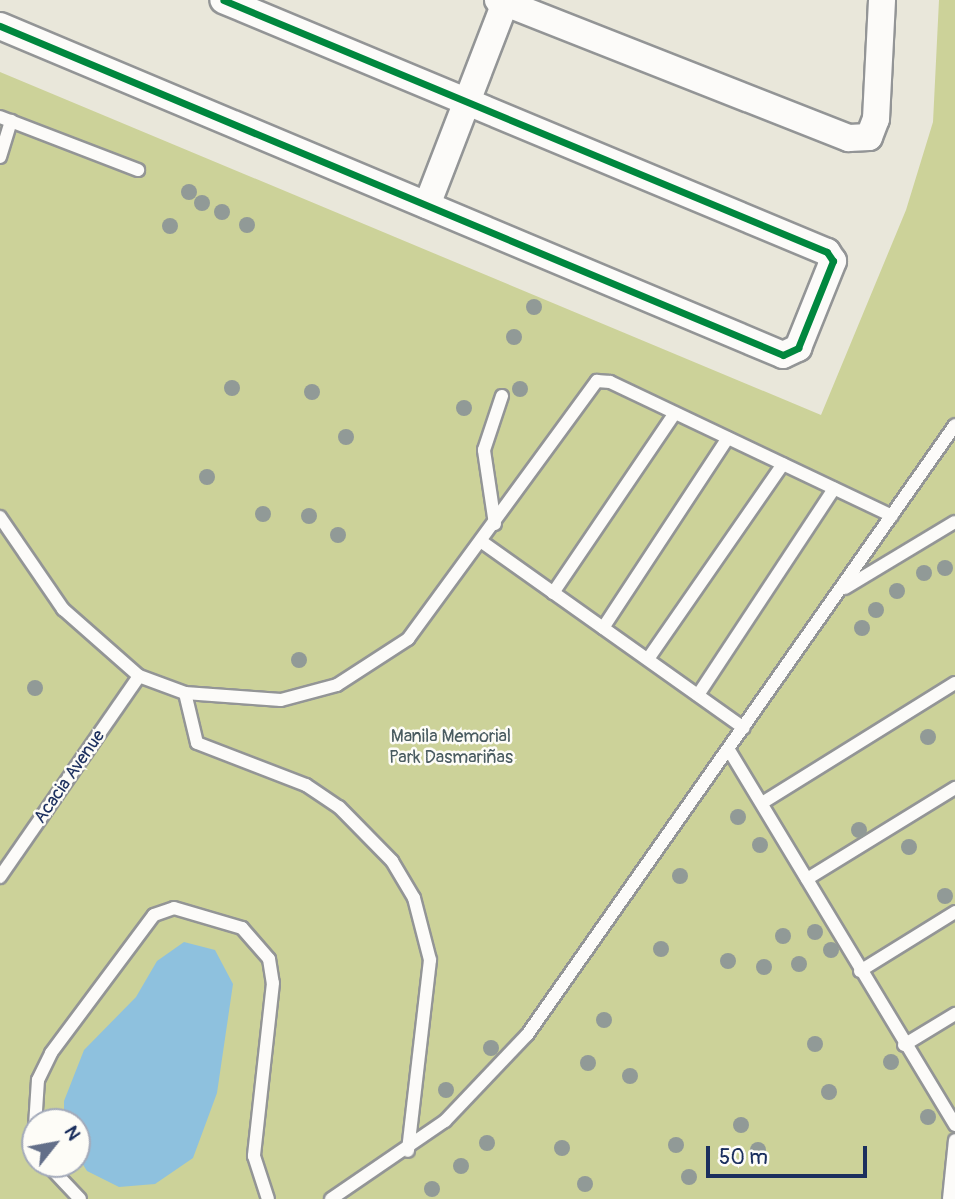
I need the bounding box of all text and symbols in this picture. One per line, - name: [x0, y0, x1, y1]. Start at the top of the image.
- street label: Acacia Avenue: [30, 726, 110, 828]
- park label: Manila Memorial Park Dasmariñas: [389, 727, 513, 770]
- north arrow: [21, 1108, 91, 1178]
- text: N: [59, 1122, 86, 1145]
- scale bar: [710, 1132, 871, 1176]
- text: 50 m: [719, 1144, 768, 1171]

